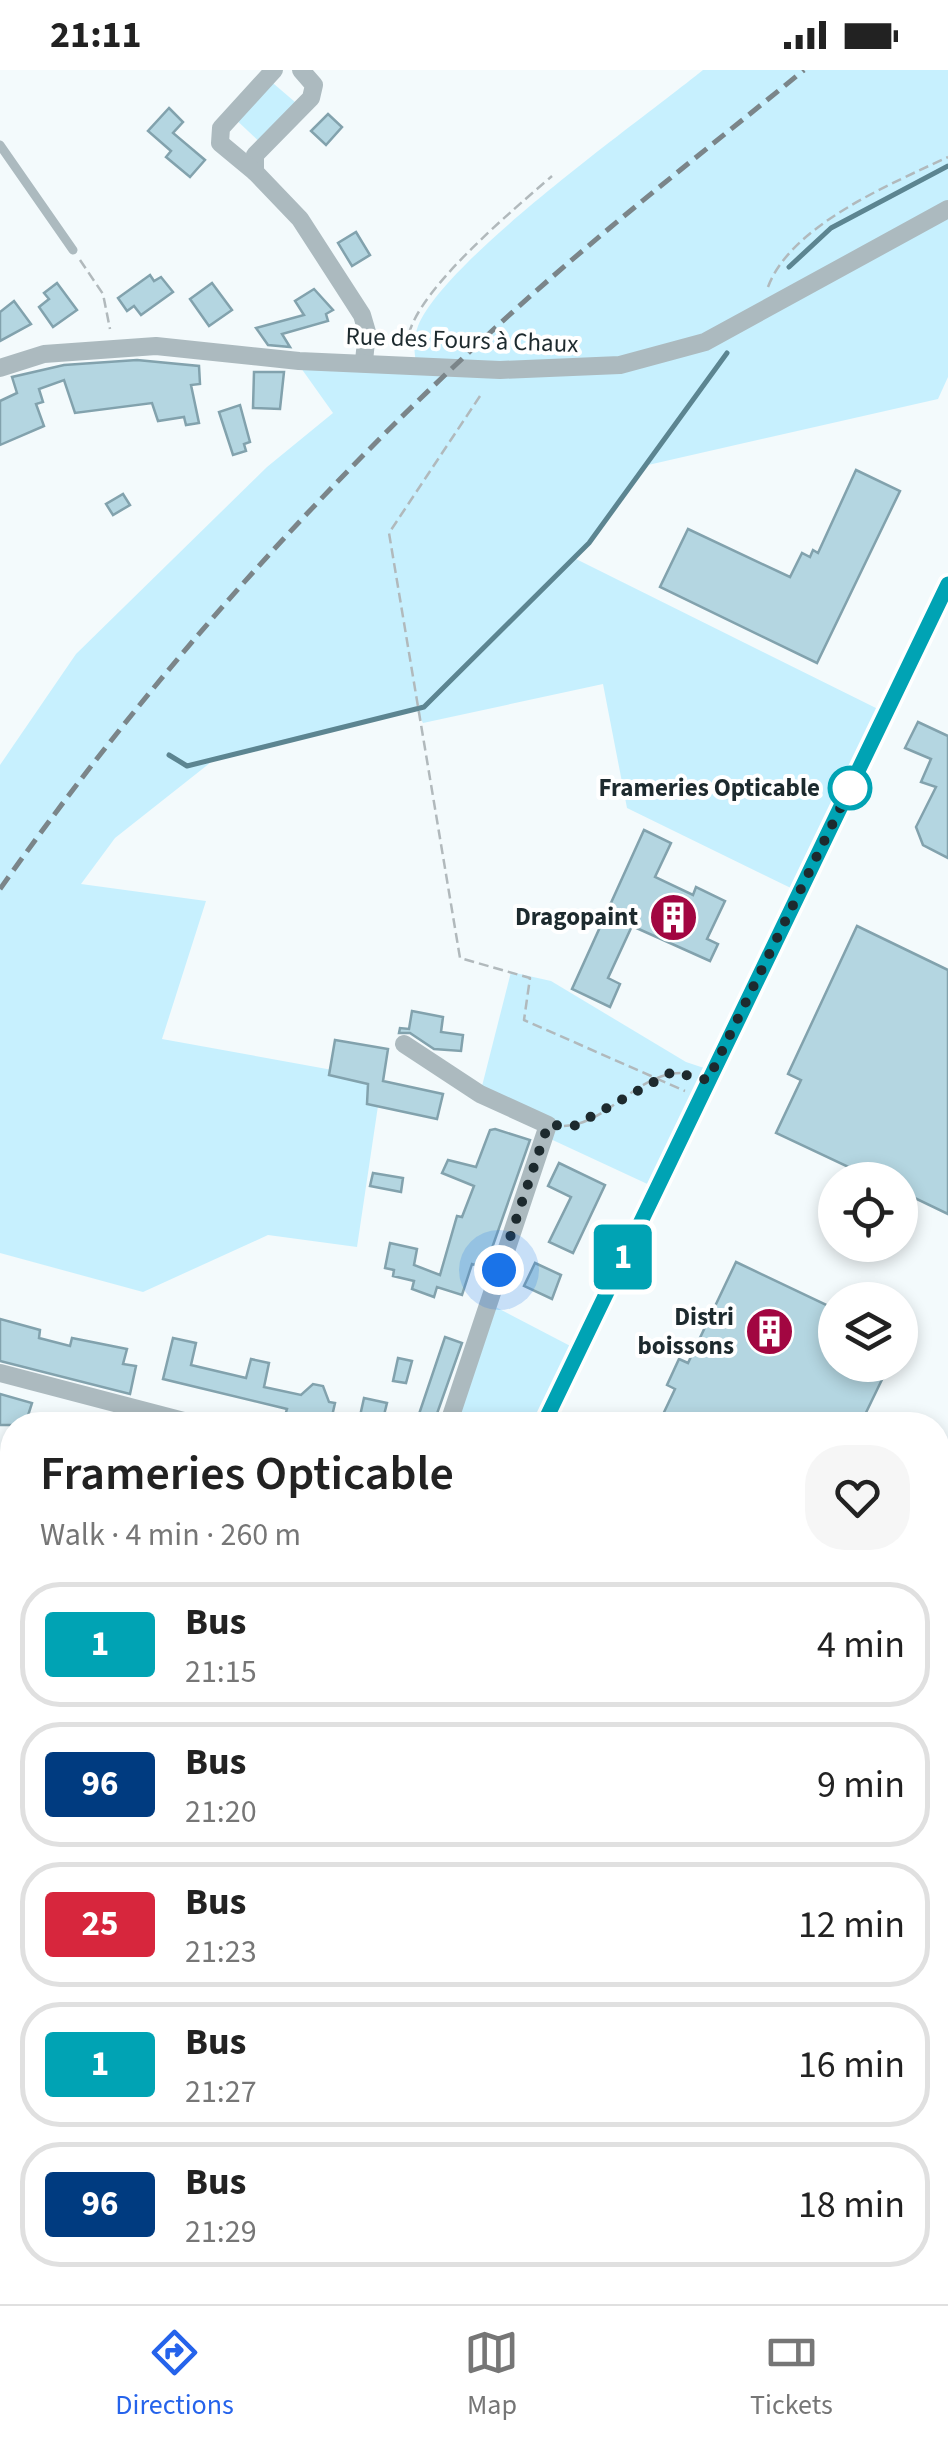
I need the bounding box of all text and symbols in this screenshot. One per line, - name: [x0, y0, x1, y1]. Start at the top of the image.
- text: 21:11: [50, 8, 142, 62]
- street label: Rue des Fours à Chaux: [345, 318, 579, 362]
- marker: Frameries Opticable: [829, 767, 871, 809]
- place label: Frameries Opticable: [598, 770, 820, 806]
- building icon: Dragopaint: [647, 891, 699, 943]
- place label: Dragopaint: [515, 899, 638, 935]
- map controls: [818, 1162, 918, 1382]
- button: locate: [818, 1162, 918, 1262]
- line badge: 1: [590, 1224, 656, 1290]
- text: 1: [614, 1232, 632, 1282]
- your location: [474, 1245, 524, 1295]
- button: layers: [818, 1282, 918, 1382]
- place label: Distri boissons: [637, 1299, 734, 1364]
- building icon: Distri boissons: [743, 1305, 795, 1357]
- text: Frameries Opticable: [40, 1440, 454, 1508]
- button: heart: [805, 1445, 910, 1550]
- text: Walk · 4 min · 260 m: [40, 1512, 301, 1558]
- text: Bus: [185, 1595, 246, 1649]
- text: 4 min: [817, 1618, 905, 1672]
- text: 1: [91, 1619, 109, 1669]
- text: 21:15: [185, 1649, 257, 1695]
- text: Bus: [185, 1735, 246, 1789]
- text: 9 min: [817, 1758, 905, 1812]
- text: 96: [82, 1759, 118, 1809]
- text: 21:20: [185, 1789, 257, 1835]
- text: Bus: [185, 1875, 246, 1929]
- text: 12 min: [798, 1898, 905, 1952]
- text: 25: [82, 1899, 118, 1949]
- text: 21:23: [185, 1929, 257, 1975]
- text: Bus: [185, 2015, 246, 2069]
- text: 16 min: [798, 2038, 905, 2092]
- text: 1: [91, 2039, 109, 2089]
- text: 21:27: [185, 2069, 257, 2115]
- text: Bus: [185, 2155, 246, 2209]
- text: 18 min: [798, 2178, 905, 2232]
- text: 96: [82, 2179, 118, 2229]
- text: 21:29: [185, 2209, 257, 2255]
- tab: Directions: [115, 2325, 234, 2425]
- tab: Map: [464, 2325, 519, 2425]
- tab: Tickets: [750, 2325, 833, 2425]

